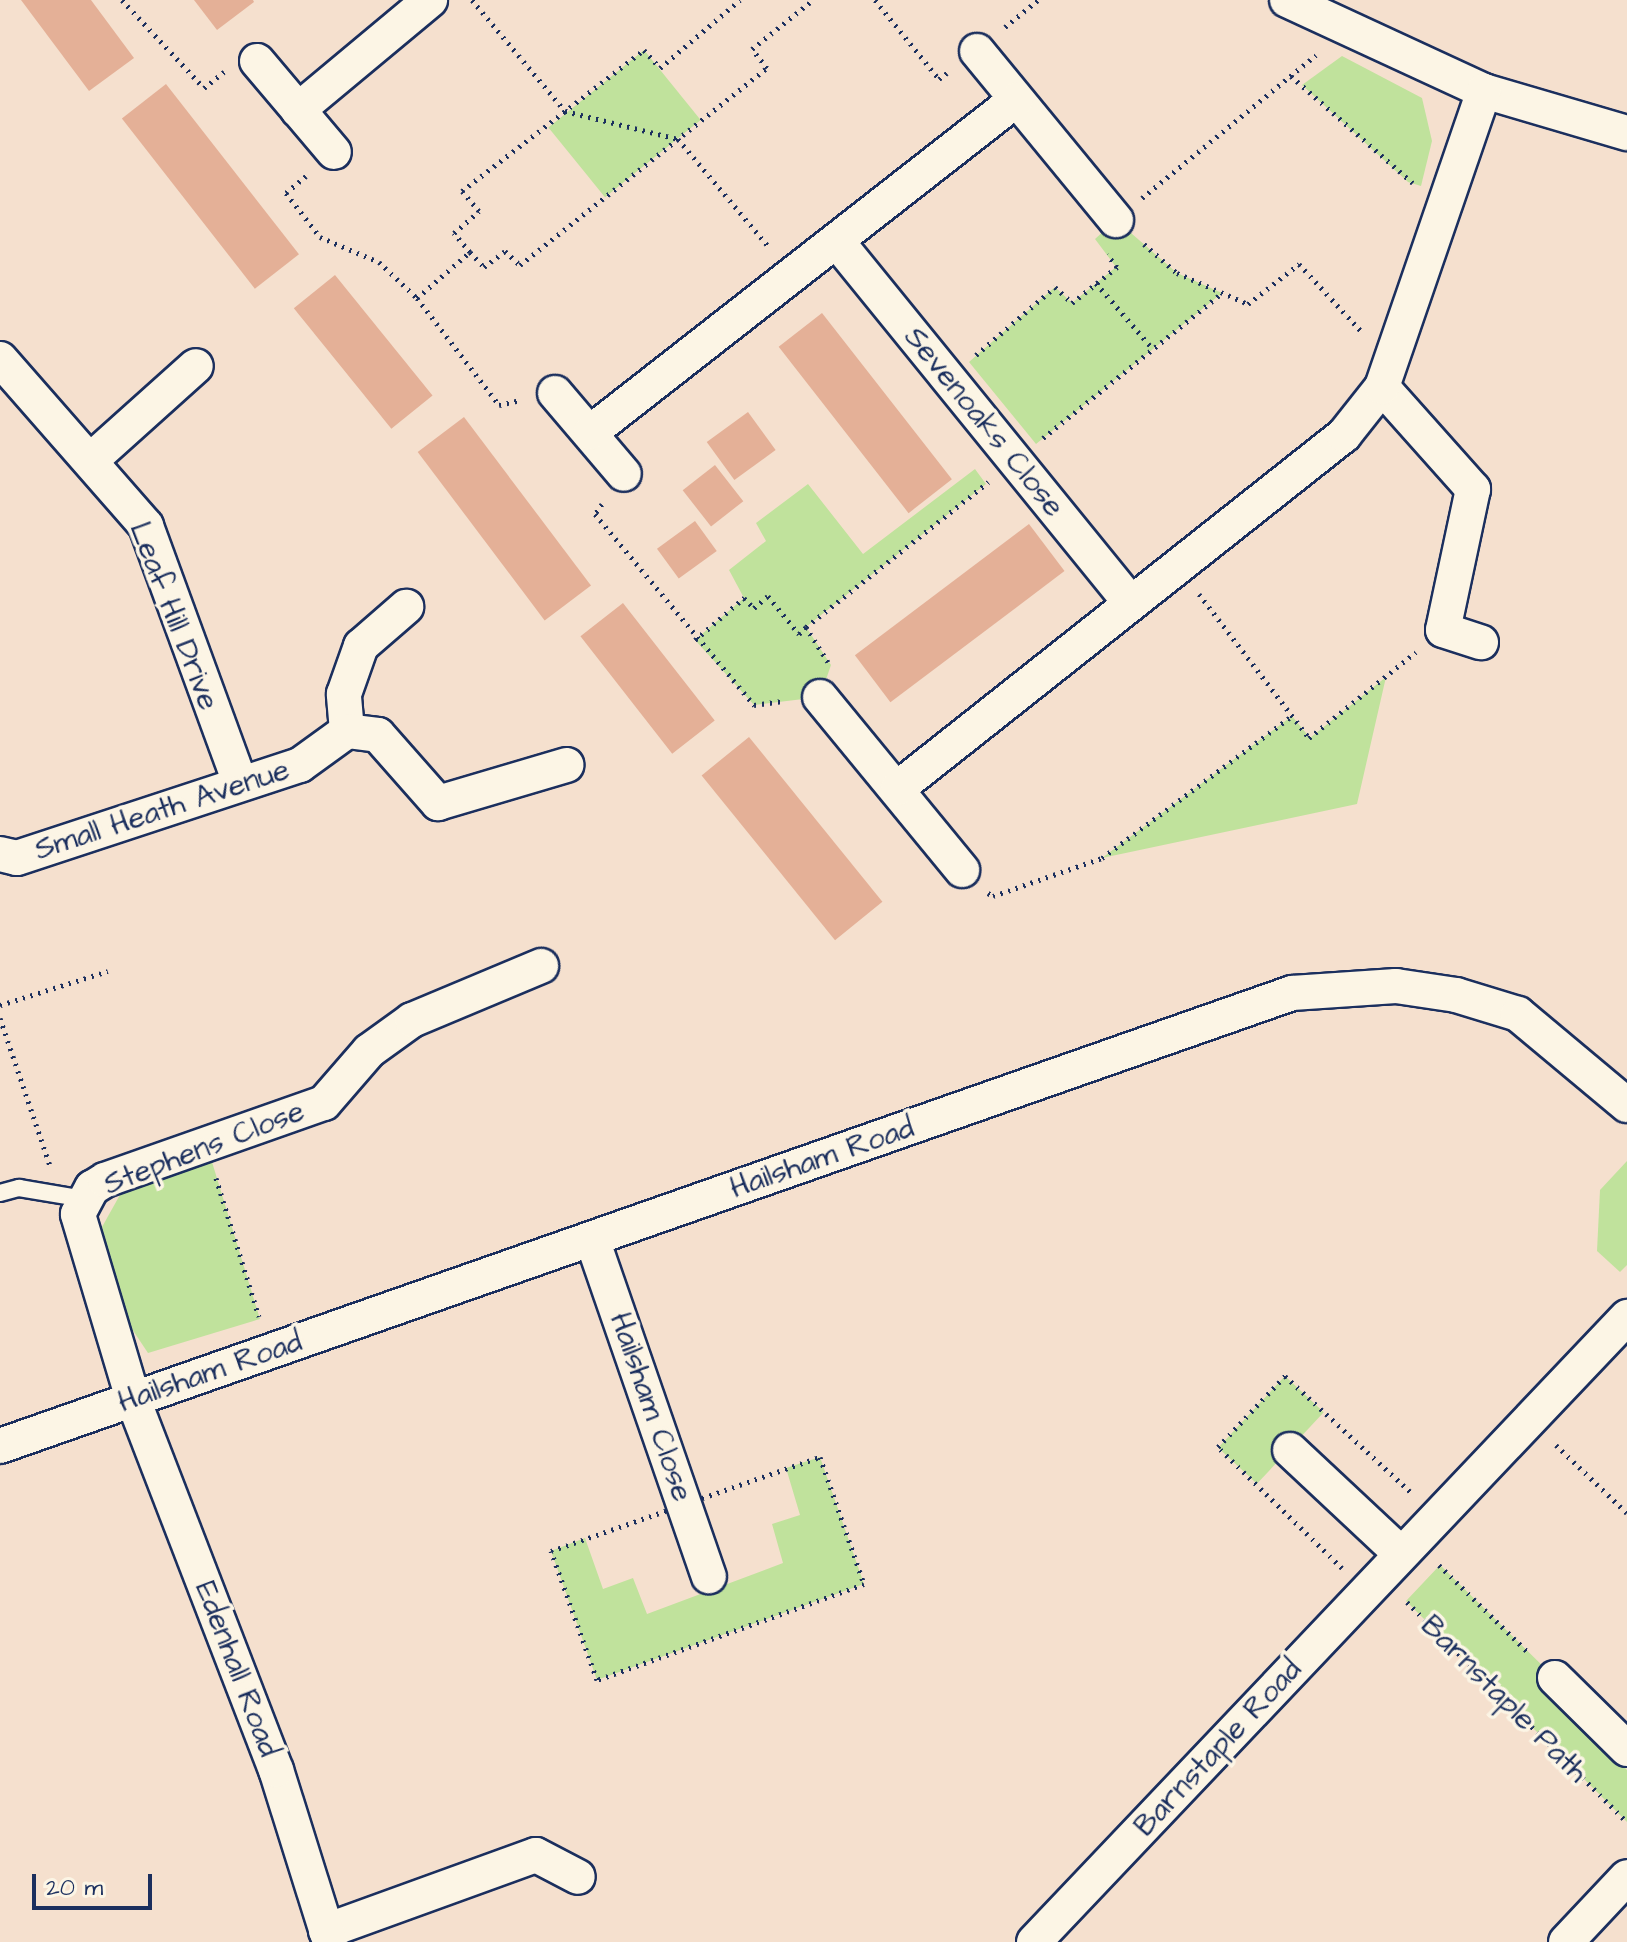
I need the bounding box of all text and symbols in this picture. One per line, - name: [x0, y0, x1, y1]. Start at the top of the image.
- street label: Sevenoaks Close: [896, 320, 1072, 524]
- street label: Leaf Hill Drive: [122, 517, 226, 715]
- street label: Small Heath Avenue: [30, 752, 294, 868]
- street label: Stephens Close: [99, 1093, 309, 1203]
- street label: Hailsham Road: [725, 1110, 919, 1206]
- street label: Hailsham Close: [602, 1308, 700, 1506]
- street label: Hailsham Road: [113, 1324, 307, 1420]
- street label: Edenhall Road: [187, 1576, 287, 1762]
- street label: Barnstaple Path: [1413, 1608, 1595, 1790]
- street label: Barnstaple Road: [1127, 1652, 1309, 1844]
- scale bar: [36, 1858, 156, 1908]
- text: 20 m: [46, 1871, 103, 1905]

